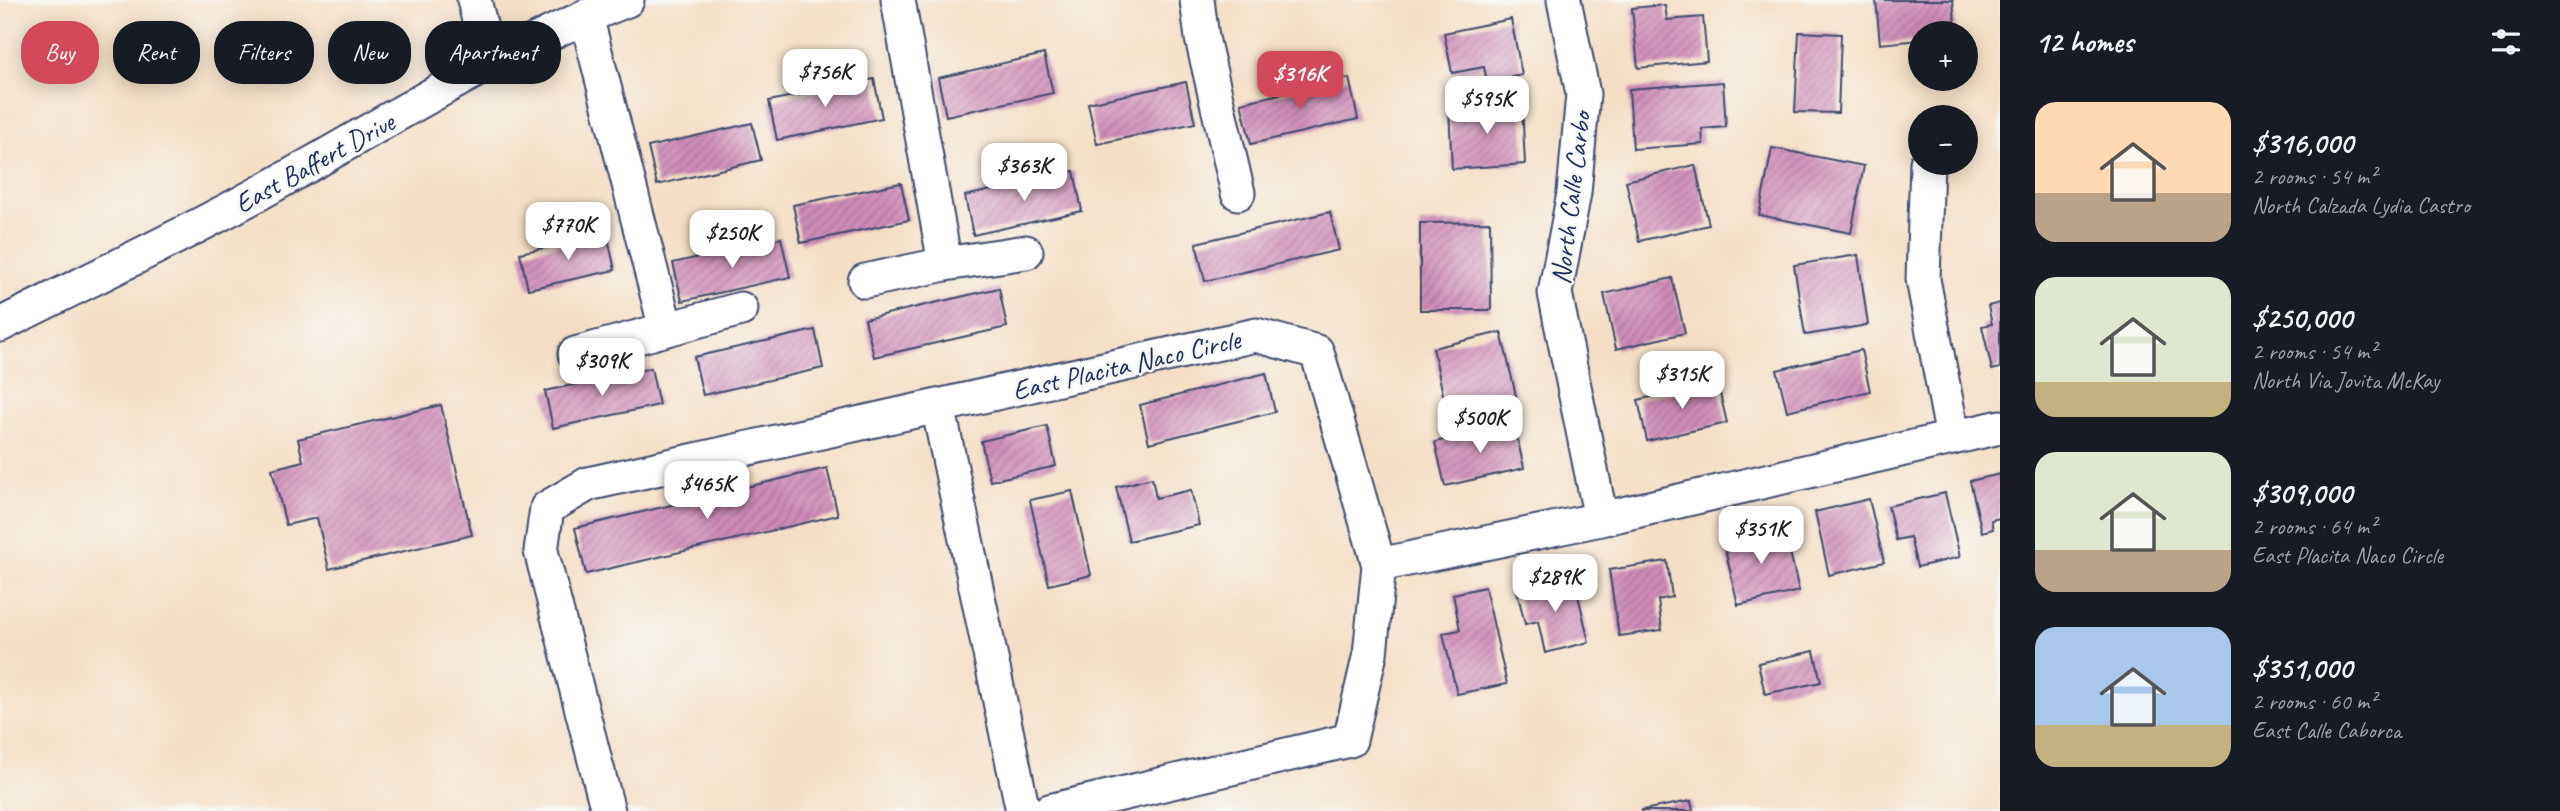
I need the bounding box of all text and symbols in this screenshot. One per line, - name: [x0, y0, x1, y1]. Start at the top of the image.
- chip: Buy: [21, 21, 99, 84]
- chip: Rent: [113, 21, 200, 84]
- chip: Filters: [214, 21, 314, 84]
- chip: New: [328, 21, 411, 84]
- chip: Apartment: [425, 21, 561, 84]
- map controls: [1908, 21, 1978, 175]
- button: +: [1908, 21, 1978, 91]
- text: 12 homes: [2035, 23, 2133, 61]
- icon: filters: [2487, 23, 2525, 61]
- pin: $756K: [776, 50, 874, 109]
- pin: $316K: [1251, 52, 1349, 111]
- text: $756K: [798, 57, 852, 86]
- text: $316K: [1273, 59, 1327, 88]
- pin: $595K: [1438, 76, 1536, 136]
- text: $595K: [1461, 84, 1513, 113]
- street label: East Baffert Drive: [228, 103, 402, 221]
- button: −: [1908, 105, 1978, 175]
- street label: North Calle Carbo: [1543, 107, 1599, 286]
- text: $316,000: [2252, 124, 2353, 162]
- icon: home: [2091, 130, 2175, 214]
- pin: $363K: [975, 144, 1073, 203]
- text: $363K: [997, 151, 1051, 180]
- text: 2 rooms · 54 m²: [2252, 162, 2376, 191]
- text: North Calzada Lydia Castro: [2252, 191, 2470, 220]
- pin: $770K: [519, 202, 617, 262]
- text: $770K: [542, 210, 594, 239]
- pin: $250K: [683, 210, 781, 270]
- text: $250K: [706, 218, 758, 247]
- text: $250,000: [2252, 299, 2352, 337]
- icon: home: [2091, 305, 2175, 389]
- street label: East Placita Naco Circle: [1009, 321, 1245, 408]
- text: 2 rooms · 54 m²: [2252, 337, 2376, 366]
- pin: $309K: [553, 338, 651, 398]
- text: $309K: [576, 346, 628, 375]
- pin: $315K: [1633, 352, 1731, 411]
- text: $315K: [1656, 359, 1708, 388]
- text: North Via Jovita McKay: [2252, 366, 2439, 395]
- pin: $500K: [1431, 396, 1529, 455]
- text: $500K: [1454, 403, 1506, 432]
- pin: $465K: [658, 462, 756, 521]
- text: $465K: [680, 469, 734, 498]
- text: $309,000: [2252, 474, 2352, 512]
- icon: home: [2091, 480, 2175, 564]
- pin: $351K: [1712, 506, 1810, 566]
- text: 2 rooms · 64 m²: [2252, 512, 2376, 541]
- text: $351K: [1735, 514, 1787, 543]
- text: East Placita Naco Circle: [2252, 541, 2443, 570]
- pin: $289K: [1506, 554, 1604, 614]
- text: $289K: [1529, 562, 1581, 591]
- text: $351,000: [2252, 649, 2352, 687]
- icon: home: [2091, 655, 2175, 739]
- text: 2 rooms · 60 m²: [2252, 687, 2376, 716]
- text: East Calle Caborca: [2252, 716, 2401, 745]

